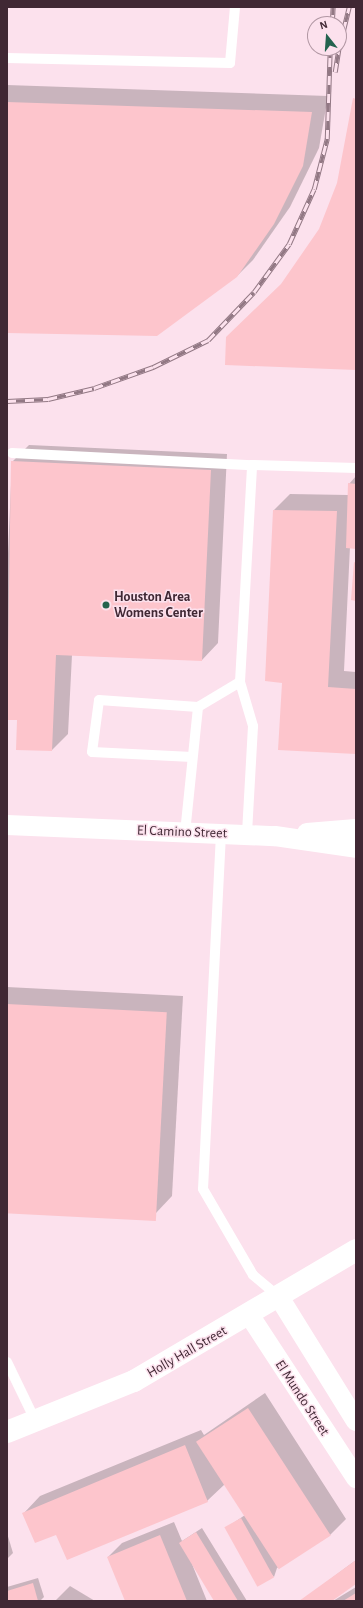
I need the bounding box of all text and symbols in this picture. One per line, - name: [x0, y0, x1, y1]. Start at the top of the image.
- north arrow: [307, 16, 347, 56]
- text: N: [318, 19, 329, 31]
- place label: Houston Area Womens Center: [114, 589, 203, 622]
- marker: Houston Area Womens Center: [101, 600, 111, 610]
- street label: El Camino Street: [137, 822, 227, 842]
- street label: Holly Hall Street: [144, 1322, 230, 1382]
- street label: El Mundo Street: [271, 1357, 333, 1439]

